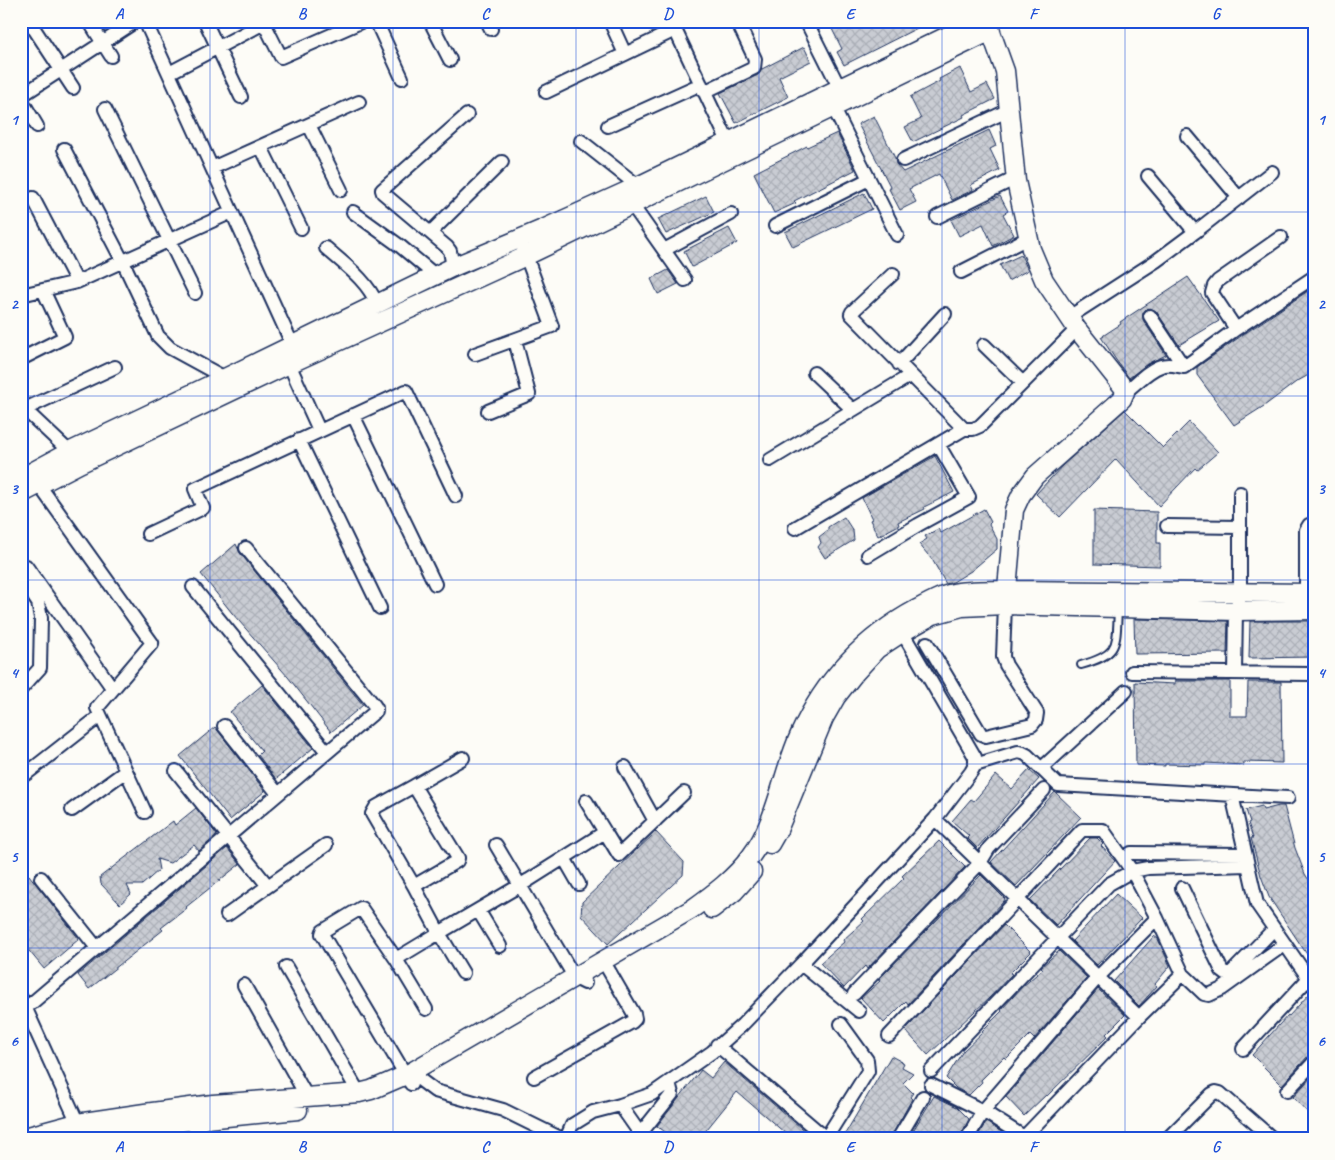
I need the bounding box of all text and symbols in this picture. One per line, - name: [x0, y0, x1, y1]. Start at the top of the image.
- text: A: [115, 4, 125, 24]
- text: B: [298, 4, 308, 24]
- text: C: [481, 4, 491, 24]
- text: D: [663, 4, 674, 24]
- text: E: [846, 4, 857, 24]
- text: F: [1029, 4, 1040, 24]
- text: G: [1212, 4, 1222, 24]
- text: 1: [10, 110, 19, 130]
- text: 1: [1317, 110, 1326, 130]
- text: 2: [10, 294, 19, 314]
- text: 2: [1317, 294, 1326, 314]
- text: 3: [10, 479, 19, 499]
- text: 3: [1317, 479, 1326, 499]
- text: 4: [10, 663, 19, 683]
- text: 4: [1317, 663, 1326, 683]
- text: 5: [11, 847, 20, 867]
- text: 5: [1318, 847, 1327, 867]
- text: 6: [10, 1031, 19, 1051]
- text: 6: [1317, 1031, 1326, 1051]
- text: A: [115, 1137, 125, 1157]
- text: B: [298, 1137, 308, 1157]
- text: C: [481, 1137, 491, 1157]
- text: D: [663, 1137, 674, 1157]
- text: E: [846, 1137, 857, 1157]
- text: F: [1029, 1137, 1040, 1157]
- text: G: [1212, 1137, 1222, 1157]

